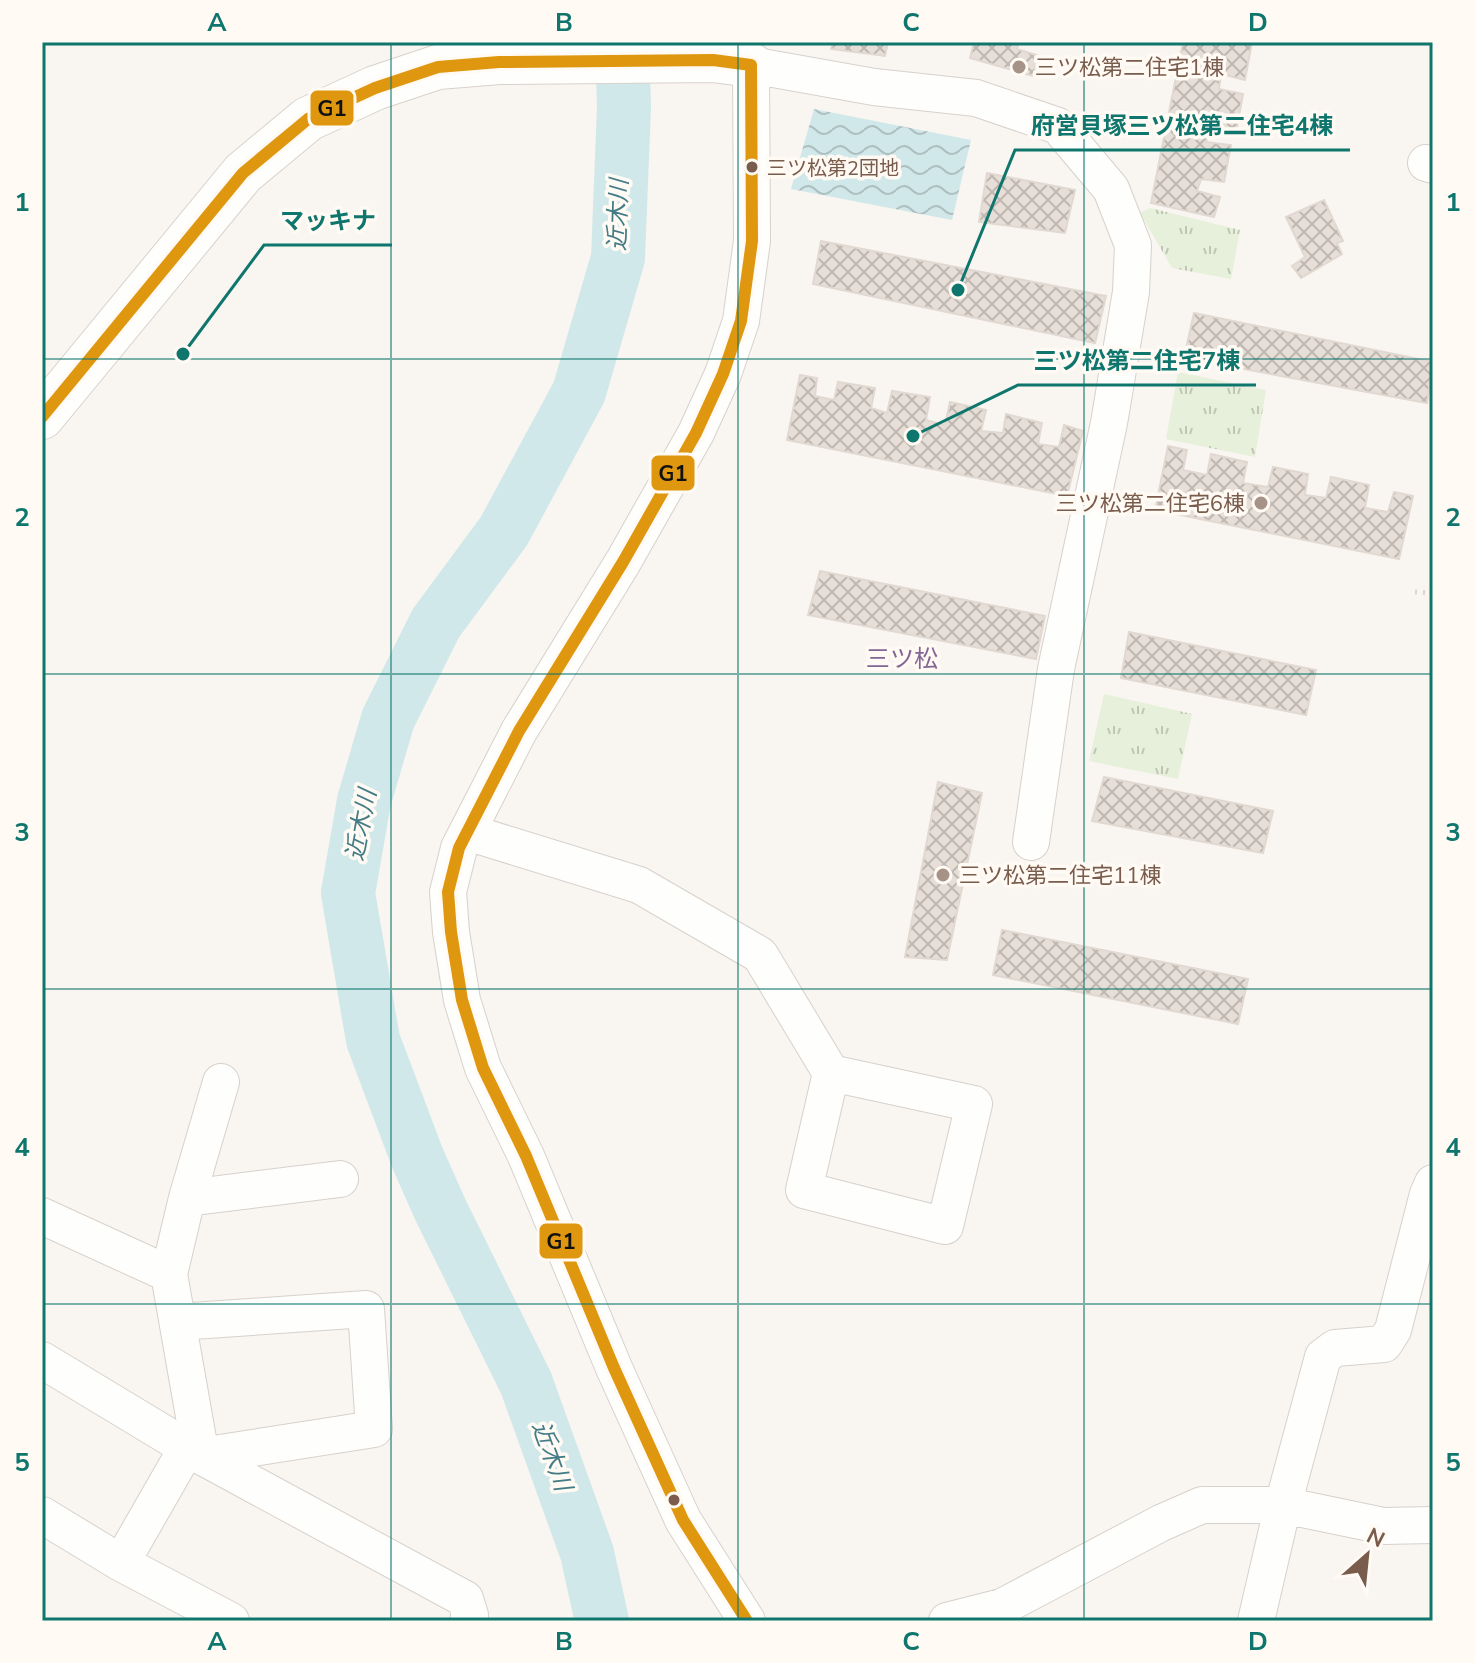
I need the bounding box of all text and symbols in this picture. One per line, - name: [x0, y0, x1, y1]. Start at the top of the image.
- text: A: [207, 5, 227, 40]
- text: B: [555, 5, 573, 40]
- text: C: [902, 5, 920, 40]
- text: D: [1248, 5, 1268, 40]
- place label: 三ツ松第二住宅1棟: [1035, 53, 1224, 83]
- marker: 三ツ松第二住宅1棟: [1010, 58, 1028, 76]
- line badge: G1: [309, 89, 355, 127]
- text: G1: [317, 94, 347, 124]
- callout: 府営貝塚三ツ松第二住宅4棟: [1015, 102, 1350, 150]
- text: 府営貝塚三ツ松第二住宅4棟: [1031, 110, 1333, 142]
- place label: 三ツ松第2団地: [767, 155, 899, 182]
- marker: 三ツ松第2団地: [744, 159, 760, 175]
- water label: 近木川: [601, 175, 635, 252]
- text: 1: [14, 185, 30, 220]
- text: 1: [1445, 185, 1461, 220]
- callout: マッキナ: [264, 197, 392, 245]
- text: マッキナ: [280, 205, 376, 237]
- callout: 三ツ松第二住宅7棟: [1018, 337, 1256, 385]
- text: 三ツ松第二住宅7棟: [1034, 345, 1240, 377]
- line badge: G1: [650, 454, 696, 492]
- text: G1: [658, 459, 688, 489]
- place label: 三ツ松第二住宅6棟: [1056, 489, 1245, 519]
- marker: 三ツ松第二住宅6棟: [1252, 494, 1270, 512]
- text: 2: [14, 500, 30, 535]
- text: 2: [1445, 500, 1461, 535]
- district label: 三ツ松: [866, 643, 938, 675]
- water label: 近木川: [338, 784, 384, 863]
- text: 3: [14, 815, 30, 850]
- text: 3: [1445, 815, 1461, 850]
- place label: 三ツ松第二住宅11棟: [959, 861, 1161, 891]
- marker: 三ツ松第二住宅11棟: [934, 866, 952, 884]
- text: 4: [14, 1130, 30, 1165]
- text: 4: [1445, 1130, 1461, 1165]
- line badge: G1: [538, 1222, 584, 1260]
- text: G1: [546, 1227, 576, 1257]
- water label: 近木川: [525, 1417, 580, 1498]
- text: 5: [14, 1445, 30, 1480]
- text: 5: [1445, 1445, 1461, 1480]
- unlabelled marker: [666, 1492, 682, 1508]
- north arrow: [1327, 1515, 1407, 1595]
- text: N: [1361, 1521, 1390, 1555]
- text: A: [207, 1624, 227, 1659]
- text: B: [555, 1624, 573, 1659]
- text: C: [902, 1624, 920, 1659]
- text: D: [1248, 1624, 1268, 1659]

